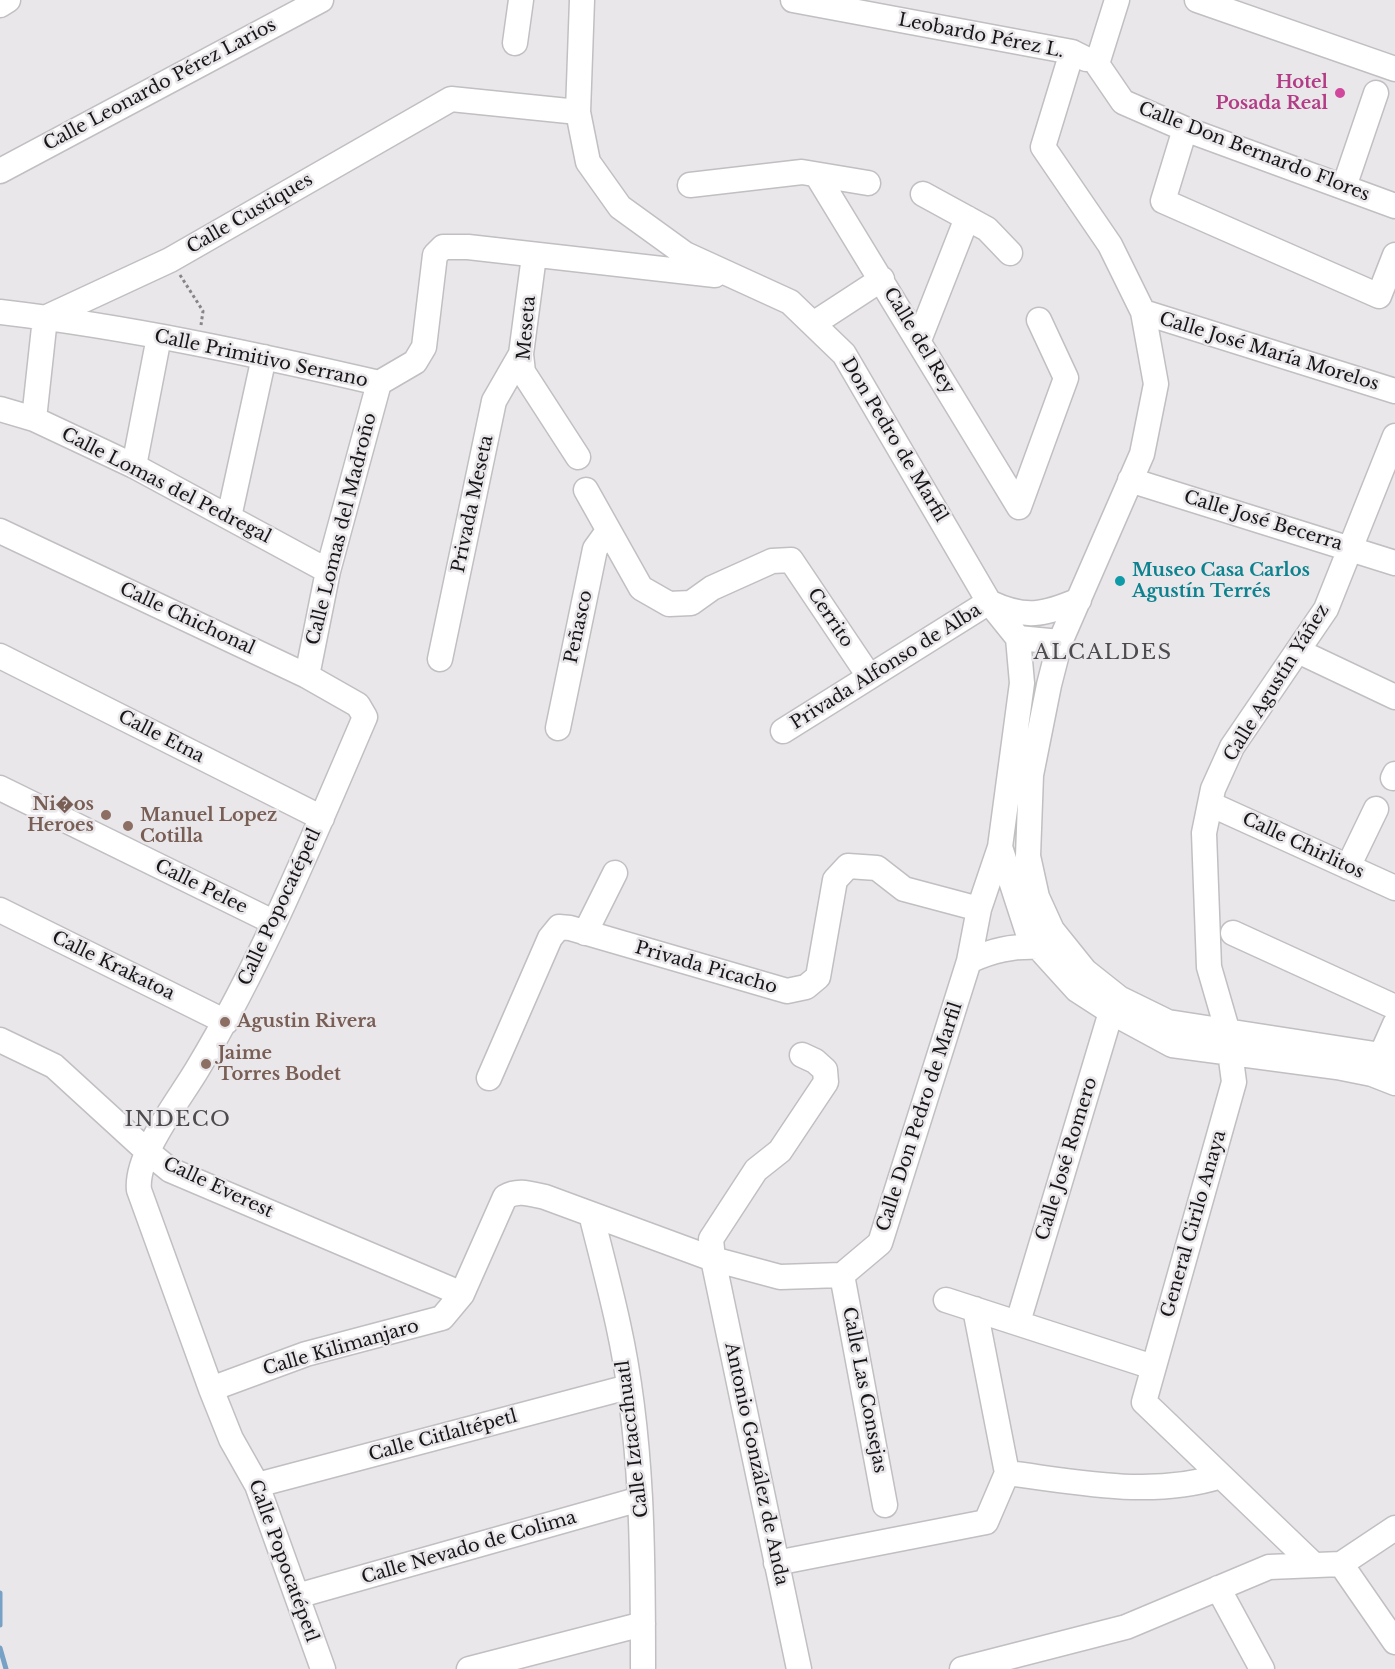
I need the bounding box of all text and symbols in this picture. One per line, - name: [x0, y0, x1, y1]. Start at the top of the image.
- street label: Leobardo Pérez L.: [896, 9, 1066, 63]
- street label: Calle Leonardo Pérez Larios: [40, 14, 280, 156]
- place label: Hotel Posada Real: [1216, 72, 1328, 115]
- marker: Hotel Posada Real: [1333, 86, 1347, 100]
- street label: Calle Don Bernardo Flores: [1135, 98, 1373, 206]
- street label: Calle Custiques: [183, 169, 317, 259]
- street label: Calle del Rey: [879, 284, 959, 398]
- street label: Meseta: [513, 295, 541, 361]
- street label: Calle José María Morelos: [1157, 308, 1381, 396]
- street label: Calle Primitivo Serrano: [152, 326, 370, 392]
- street label: Don Pedro de Marfil: [836, 354, 952, 526]
- street label: Calle Lomas del Madroño: [303, 411, 381, 647]
- street label: Calle Lomas del Pedregal: [58, 424, 274, 548]
- street label: Privada Meseta: [448, 433, 498, 575]
- street label: Calle José Becerra: [1181, 487, 1345, 555]
- place label: Museo Casa Carlos Agustín Terrés: [1132, 560, 1310, 602]
- marker: Museo Casa Carlos Agustín Terrés: [1113, 574, 1127, 588]
- street label: Calle Chichonal: [116, 578, 258, 660]
- street label: Cerrito: [802, 584, 858, 652]
- street label: Peñasco: [561, 589, 597, 665]
- street label: Privada Alfonso de Alba: [787, 599, 985, 735]
- street label: Calle Agustín Yáñez: [1220, 600, 1334, 766]
- district label: ALCALDES: [1034, 640, 1172, 666]
- street label: Calle Etna: [114, 706, 208, 768]
- place label: Ni�os Heroes: [27, 794, 94, 836]
- place label: Manuel Lopez Cotilla: [140, 805, 277, 848]
- marker: Ni�os Heroes: [99, 808, 113, 822]
- street label: Calle Chirlitos: [1239, 808, 1367, 884]
- marker: Manuel Lopez Cotilla: [121, 819, 135, 833]
- street label: Calle Popocatépetl: [234, 825, 326, 989]
- street label: Calle Pelee: [151, 855, 251, 919]
- street label: Calle Krakatoa: [48, 927, 178, 1005]
- street label: Privada Picacho: [632, 937, 780, 999]
- street label: Calle Don Pedro de Marfil: [873, 1000, 967, 1234]
- place label: Agustin Rivera: [237, 1011, 377, 1033]
- marker: Agustin Rivera: [218, 1015, 232, 1029]
- place label: Jaime Torres Bodet: [218, 1043, 341, 1086]
- marker: Jaime Torres Bodet: [199, 1057, 213, 1071]
- street label: Calle José Romero: [1032, 1075, 1102, 1243]
- district label: INDECO: [125, 1107, 231, 1133]
- street label: General Cirilo Anaya: [1157, 1128, 1231, 1320]
- street label: Calle Everest: [160, 1153, 276, 1223]
- street label: Calle Las Consejas: [837, 1305, 891, 1475]
- street label: Calle Kilimanjaro: [261, 1315, 421, 1381]
- street label: Antonio González de Anda: [720, 1341, 792, 1587]
- street label: Calle Iztaccíhuatl: [613, 1359, 653, 1519]
- street label: Calle Citlaltépetl: [366, 1406, 520, 1466]
- street label: Calle Popocatépetl: [244, 1477, 322, 1645]
- street label: Calle Nevado de Colima: [359, 1507, 579, 1589]

